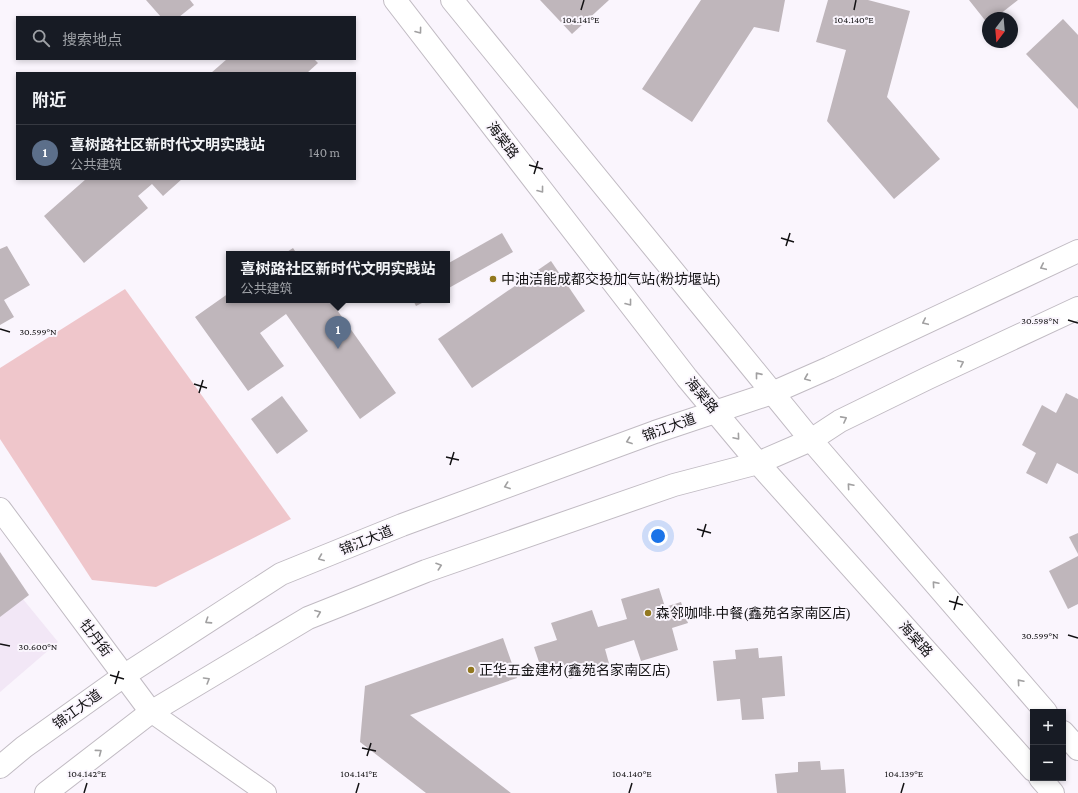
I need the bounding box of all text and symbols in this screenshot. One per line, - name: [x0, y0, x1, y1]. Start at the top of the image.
- north arrow: [982, 12, 1018, 48]
- text: 104.141°E: [563, 14, 600, 25]
- text: 104.140°E: [834, 14, 874, 25]
- search box: [16, 16, 356, 60]
- icon: search: [30, 27, 52, 49]
- one-way arrow: [414, 27, 422, 34]
- text: 搜索地点: [62, 32, 122, 48]
- text: 附近: [32, 91, 66, 110]
- street label: 海棠路: [484, 119, 522, 161]
- text: 喜树路社区新时代文明实践站: [70, 137, 265, 153]
- text: 1: [43, 145, 47, 160]
- text: 140 m: [309, 145, 340, 160]
- text: 公共建筑: [70, 157, 122, 172]
- one-way arrow: [536, 185, 543, 192]
- popup: [226, 251, 450, 303]
- text: 喜树路社区新时代文明实践站: [240, 261, 436, 277]
- one-way arrow: [1039, 262, 1047, 270]
- place label: 中油洁能成都交投加气站(粉坊堰站): [501, 271, 721, 288]
- marker: 中油洁能成都交投加气站(粉坊堰站): [488, 274, 498, 284]
- text: 公共建筑: [240, 281, 293, 296]
- one-way arrow: [624, 299, 631, 306]
- text: 30.598°N: [1021, 315, 1059, 326]
- pin: 1: [325, 316, 351, 349]
- one-way arrow: [922, 317, 929, 325]
- text: 30.599°N: [19, 326, 57, 337]
- one-way arrow: [956, 360, 964, 368]
- one-way arrow: [756, 373, 763, 380]
- one-way arrow: [804, 373, 811, 381]
- street label: 海棠路: [682, 374, 722, 416]
- street label: 锦江大道: [640, 410, 698, 444]
- one-way arrow: [839, 417, 847, 424]
- one-way arrow: [732, 433, 739, 440]
- one-way arrow: [626, 437, 633, 445]
- one-way arrow: [504, 482, 511, 490]
- one-way arrow: [848, 483, 855, 491]
- street label: 锦江大道: [337, 522, 395, 558]
- your location: [648, 526, 668, 546]
- one-way arrow: [317, 553, 324, 561]
- one-way arrow: [436, 563, 443, 571]
- one-way arrow: [933, 581, 940, 589]
- place label: 森邻咖啡·中餐(鑫苑名家南区店): [656, 605, 851, 622]
- marker: 森邻咖啡·中餐(鑫苑名家南区店): [643, 608, 653, 618]
- one-way arrow: [315, 610, 322, 618]
- street label: 牡丹街: [77, 616, 115, 660]
- one-way arrow: [205, 617, 212, 624]
- street label: 海棠路: [896, 618, 936, 660]
- text: 30.599°N: [1021, 630, 1059, 641]
- text: 30.600°N: [19, 641, 58, 652]
- place label: 正华五金建材(鑫苑名家南区店): [479, 662, 671, 679]
- marker: 正华五金建材(鑫苑名家南区店): [466, 665, 476, 675]
- one-way arrow: [203, 677, 210, 684]
- one-way arrow: [1018, 680, 1025, 687]
- street label: 锦江大道: [50, 686, 104, 732]
- map controls: [1030, 709, 1066, 781]
- button: +: [1030, 709, 1066, 745]
- button: −: [1030, 745, 1066, 781]
- one-way arrow: [95, 749, 102, 757]
- text: 104.142°E: [68, 768, 107, 779]
- text: 104.141°E: [341, 768, 378, 779]
- text: 104.140°E: [612, 768, 652, 779]
- text: 104.139°E: [885, 768, 924, 779]

